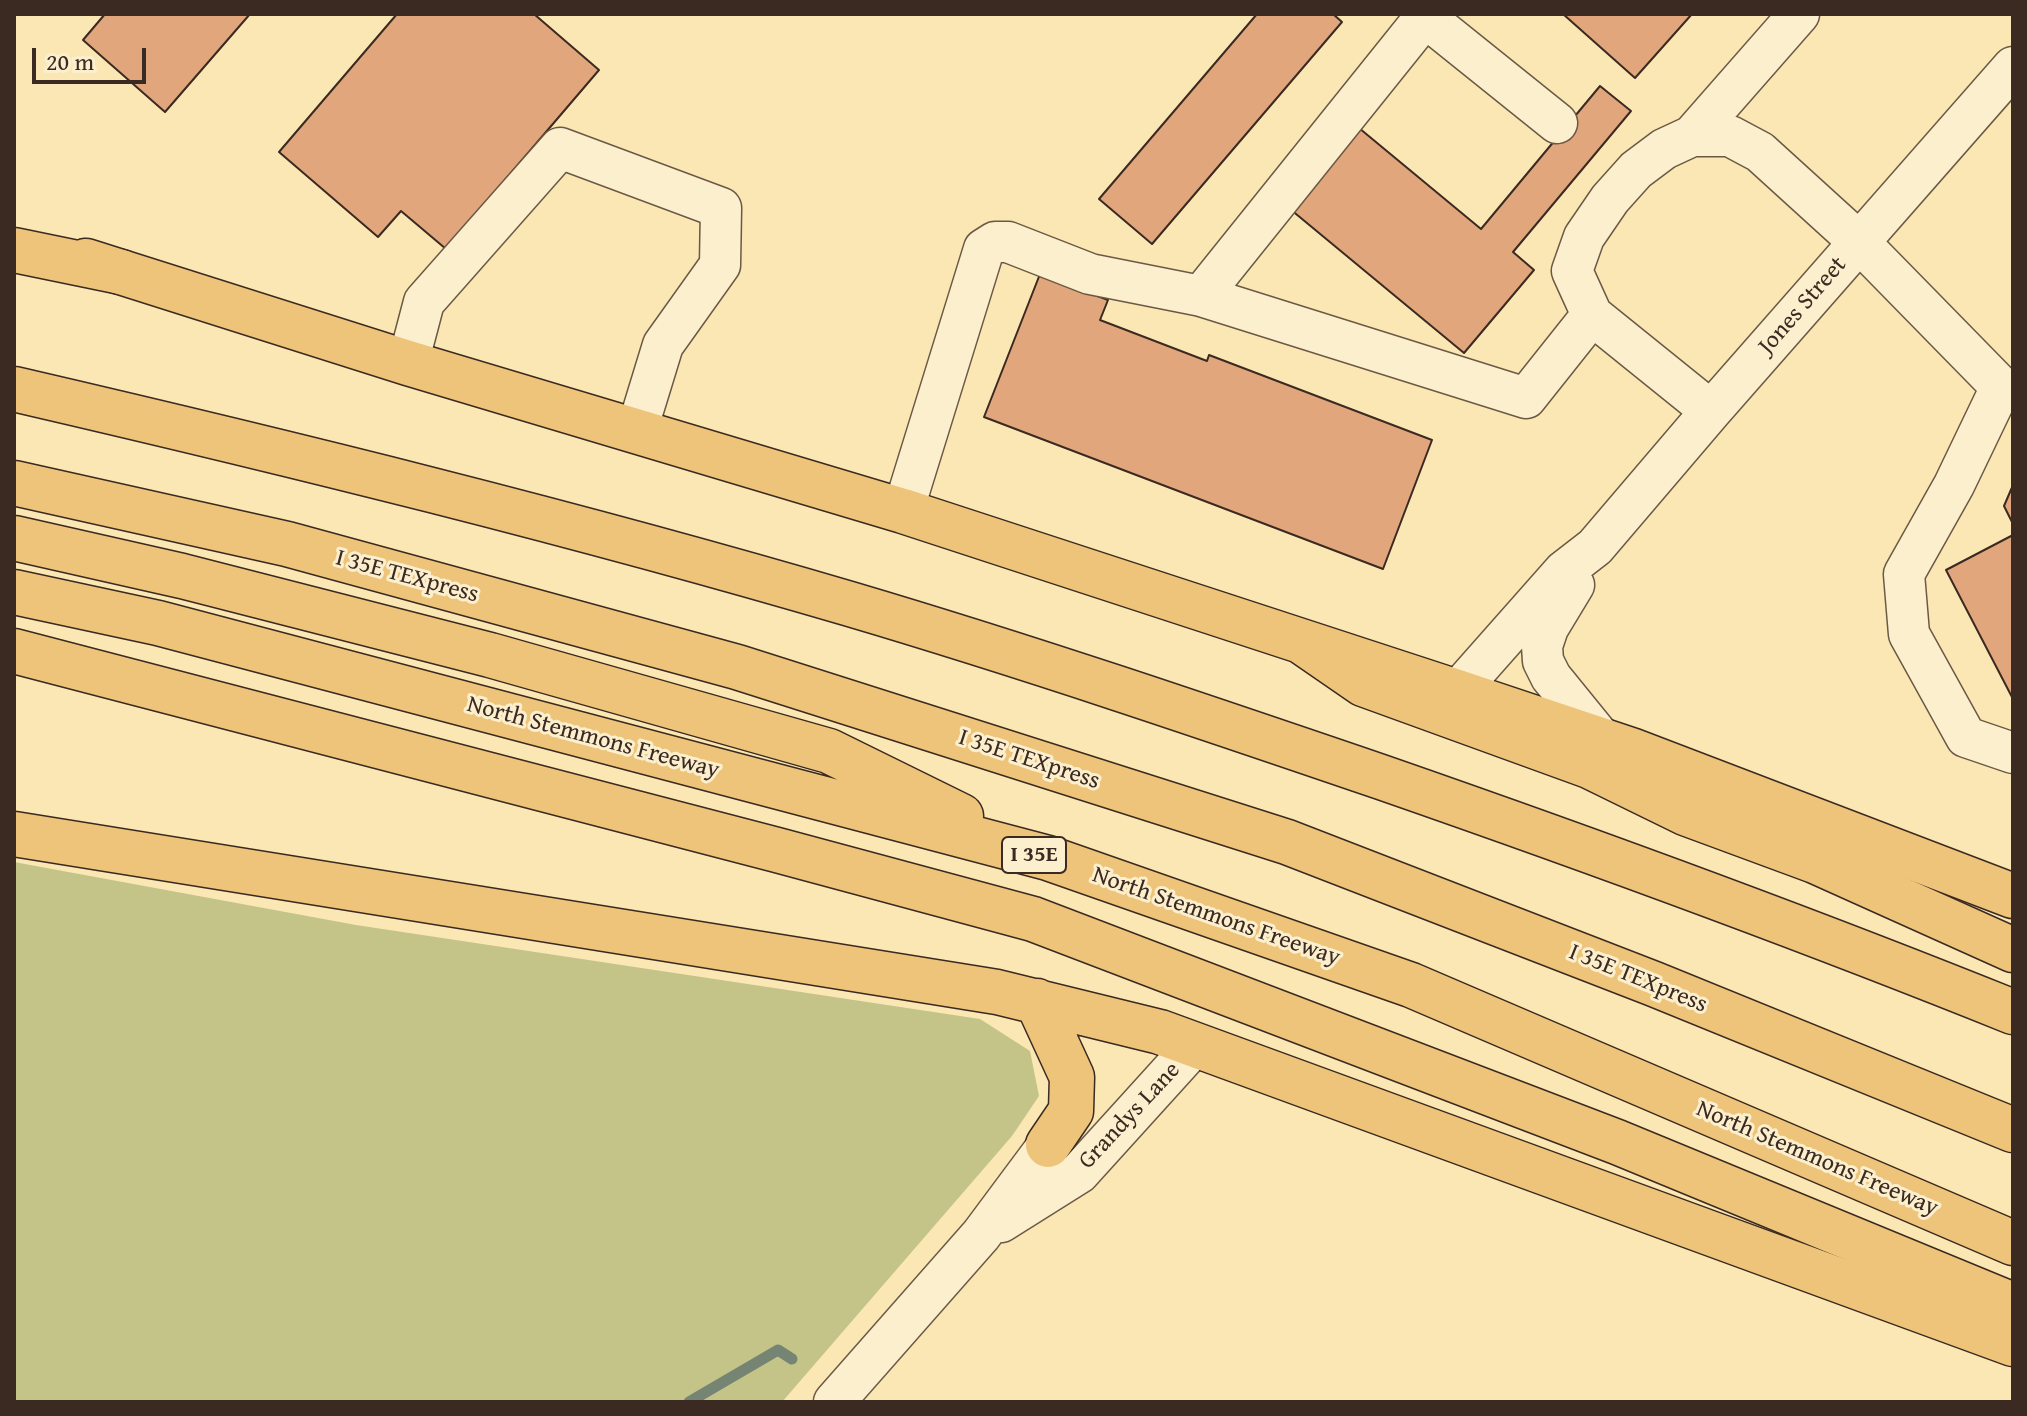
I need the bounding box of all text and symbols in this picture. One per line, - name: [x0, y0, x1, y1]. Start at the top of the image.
- scale bar: [36, 32, 150, 82]
- text: 20 m: [46, 44, 94, 79]
- street label: Jones Street: [1753, 251, 1853, 361]
- street label: I 35E TEXpress: [333, 544, 481, 610]
- street label: North Stemmons Freeway: [464, 690, 722, 786]
- street label: I 35E TEXpress: [955, 724, 1103, 796]
- road number: I 35E: [1002, 837, 1066, 873]
- street label: North Stemmons Freeway: [1088, 861, 1344, 973]
- street label: I 35E TEXpress: [1565, 938, 1711, 1020]
- street label: Grandys Lane: [1073, 1056, 1187, 1176]
- street label: North Stemmons Freeway: [1692, 1095, 1942, 1223]

